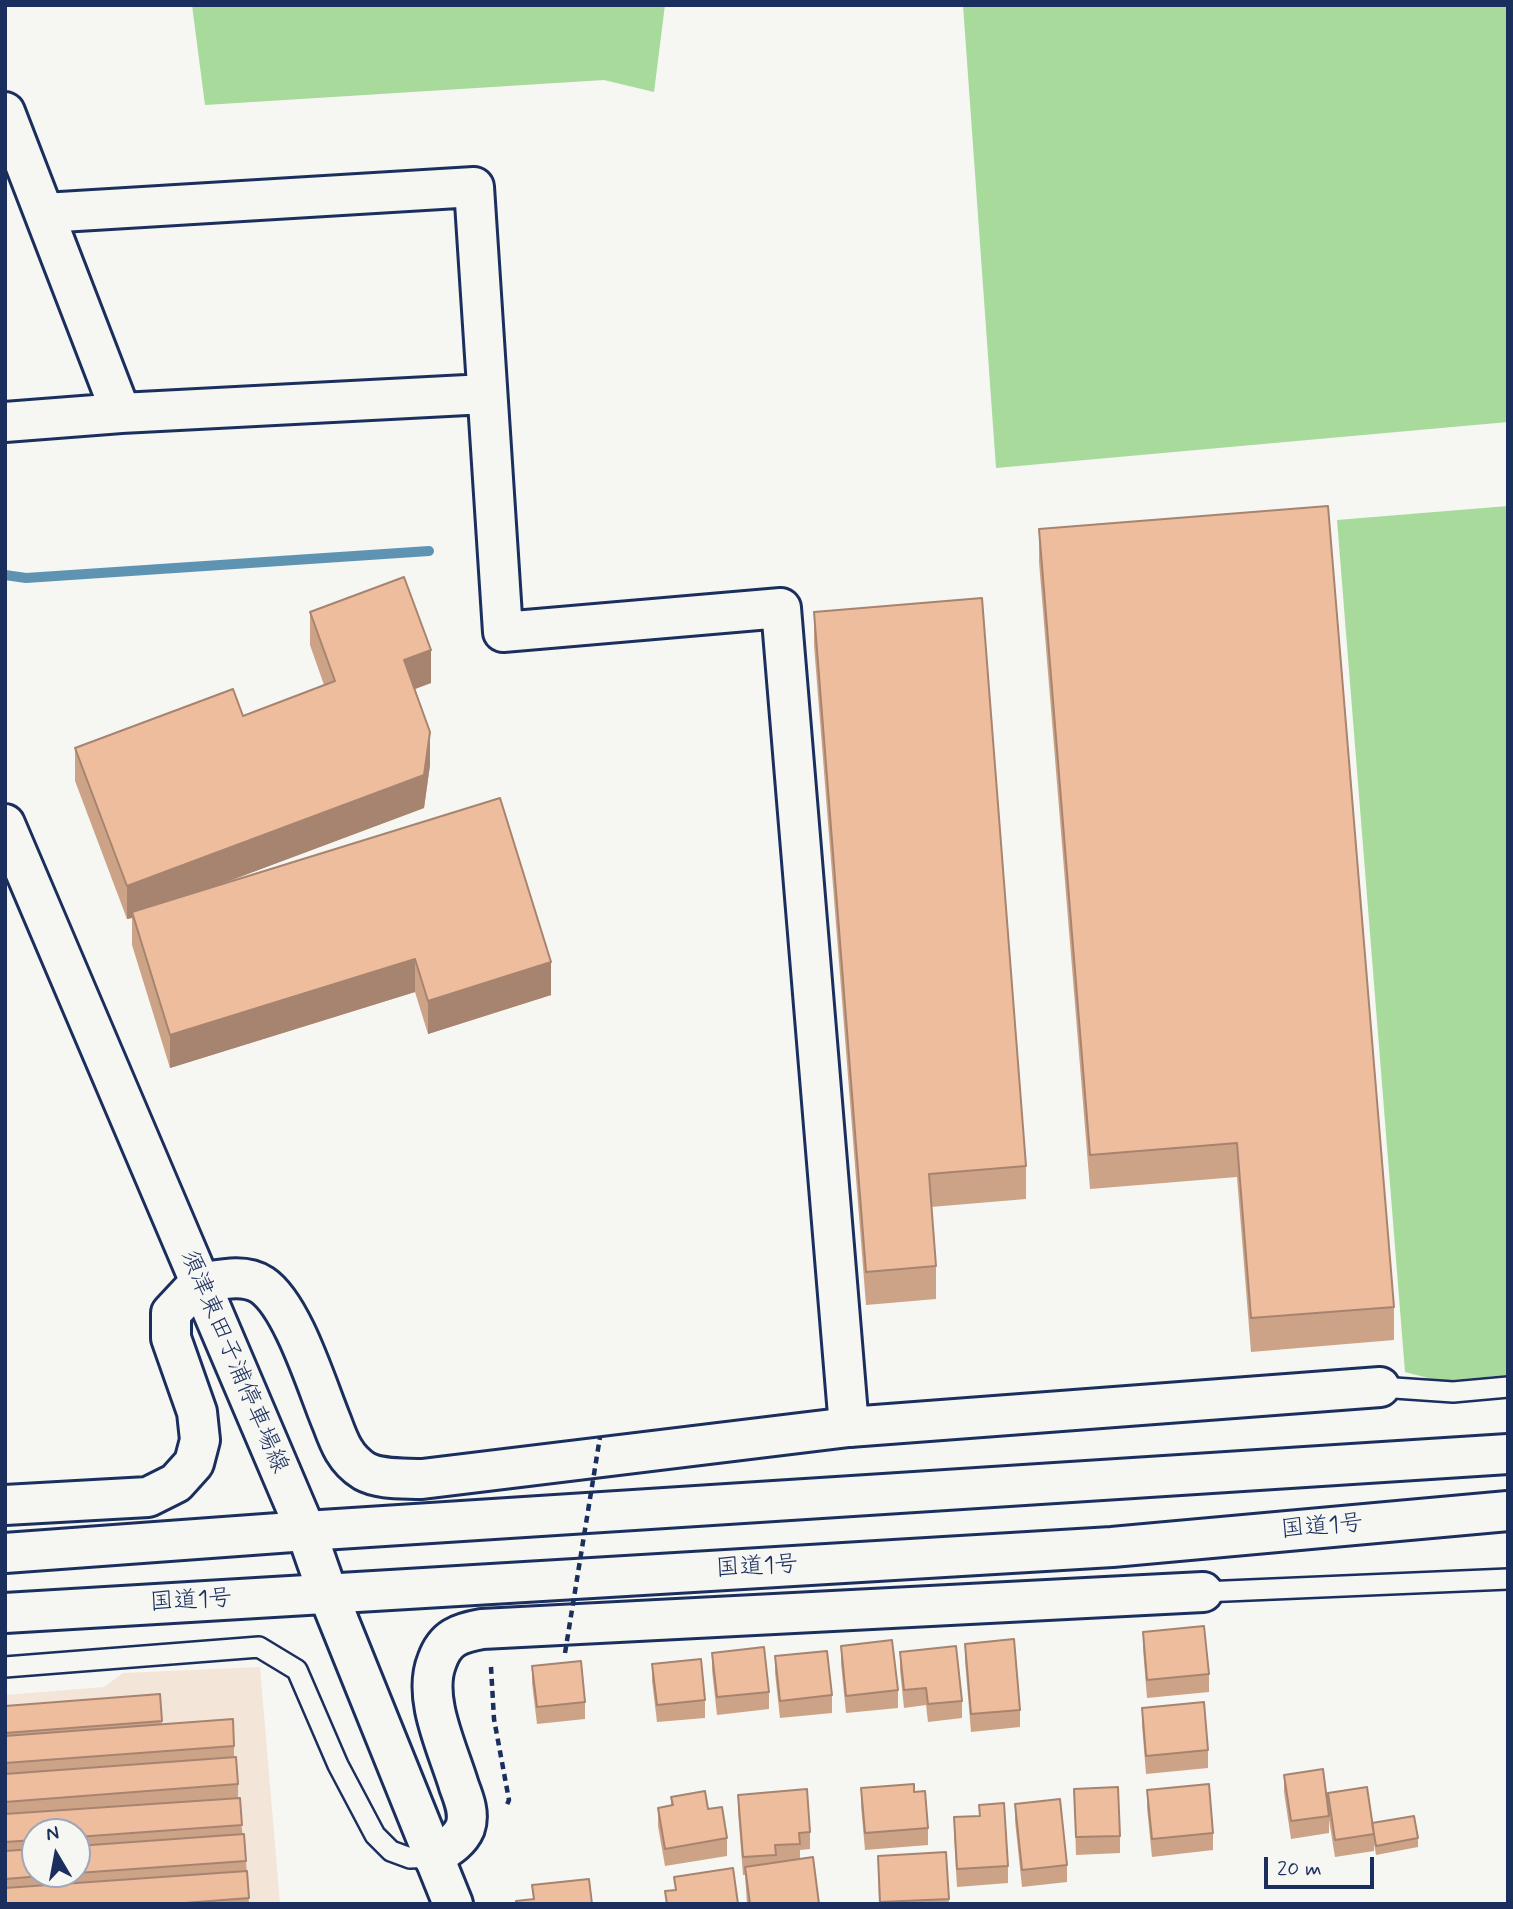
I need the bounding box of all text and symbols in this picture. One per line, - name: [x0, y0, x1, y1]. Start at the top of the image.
- street label: 須津東田子浦停車場線: [173, 1246, 293, 1478]
- street label: 国道1号: [1280, 1510, 1364, 1546]
- street label: 国道1号: [715, 1551, 799, 1585]
- street label: 国道1号: [149, 1585, 233, 1619]
- north arrow: [21, 1818, 91, 1888]
- text: N: [44, 1820, 61, 1847]
- scale bar: [1268, 1842, 1378, 1886]
- text: 20 m: [1277, 1855, 1322, 1883]

